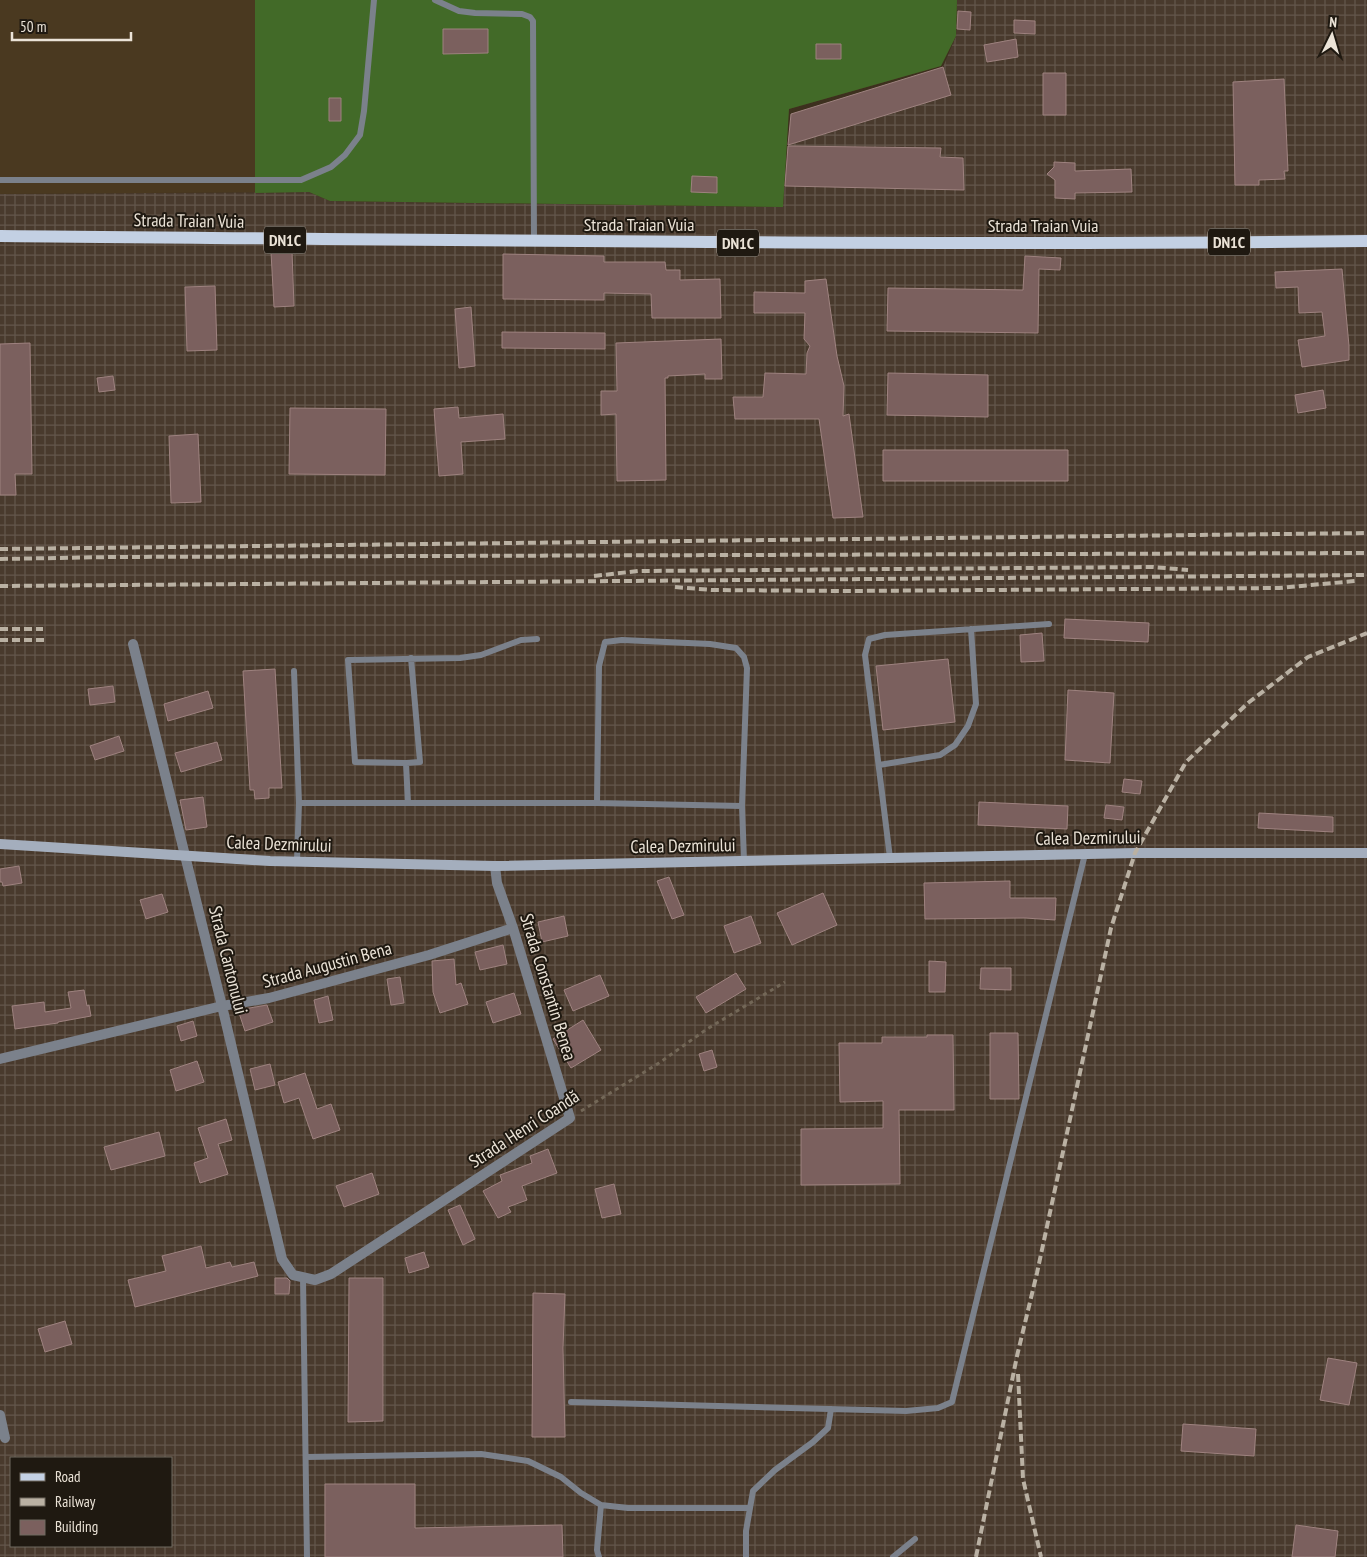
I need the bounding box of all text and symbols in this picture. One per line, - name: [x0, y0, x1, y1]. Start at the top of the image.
- scale bar: [12, 10, 131, 42]
- north arrow: [1307, 10, 1357, 60]
- text: N: [1329, 13, 1338, 31]
- text: 50 m: [20, 17, 46, 36]
- street label: Strada Traian Vuia: [133, 208, 245, 233]
- street label: Strada Traian Vuia: [584, 213, 694, 236]
- street label: Strada Traian Vuia: [988, 214, 1098, 237]
- road number: DN1C: [264, 226, 306, 254]
- road number: DN1C: [1208, 228, 1250, 256]
- road number: DN1C: [717, 230, 759, 256]
- street label: Calea Dezmirului: [1035, 825, 1141, 850]
- street label: Calea Dezmirului: [226, 830, 332, 857]
- street label: Calea Dezmirului: [630, 833, 736, 858]
- street label: Strada Cantonului: [204, 903, 253, 1016]
- street label: Strada Constantin Benea: [515, 911, 582, 1063]
- street label: Strada Augustin Bena: [260, 936, 394, 993]
- street label: Strada Henri Coandă: [464, 1084, 583, 1173]
- legend: [10, 1457, 172, 1547]
- text: Road: [55, 1467, 81, 1486]
- text: Railway: [55, 1492, 96, 1511]
- text: Building: [55, 1517, 98, 1536]

